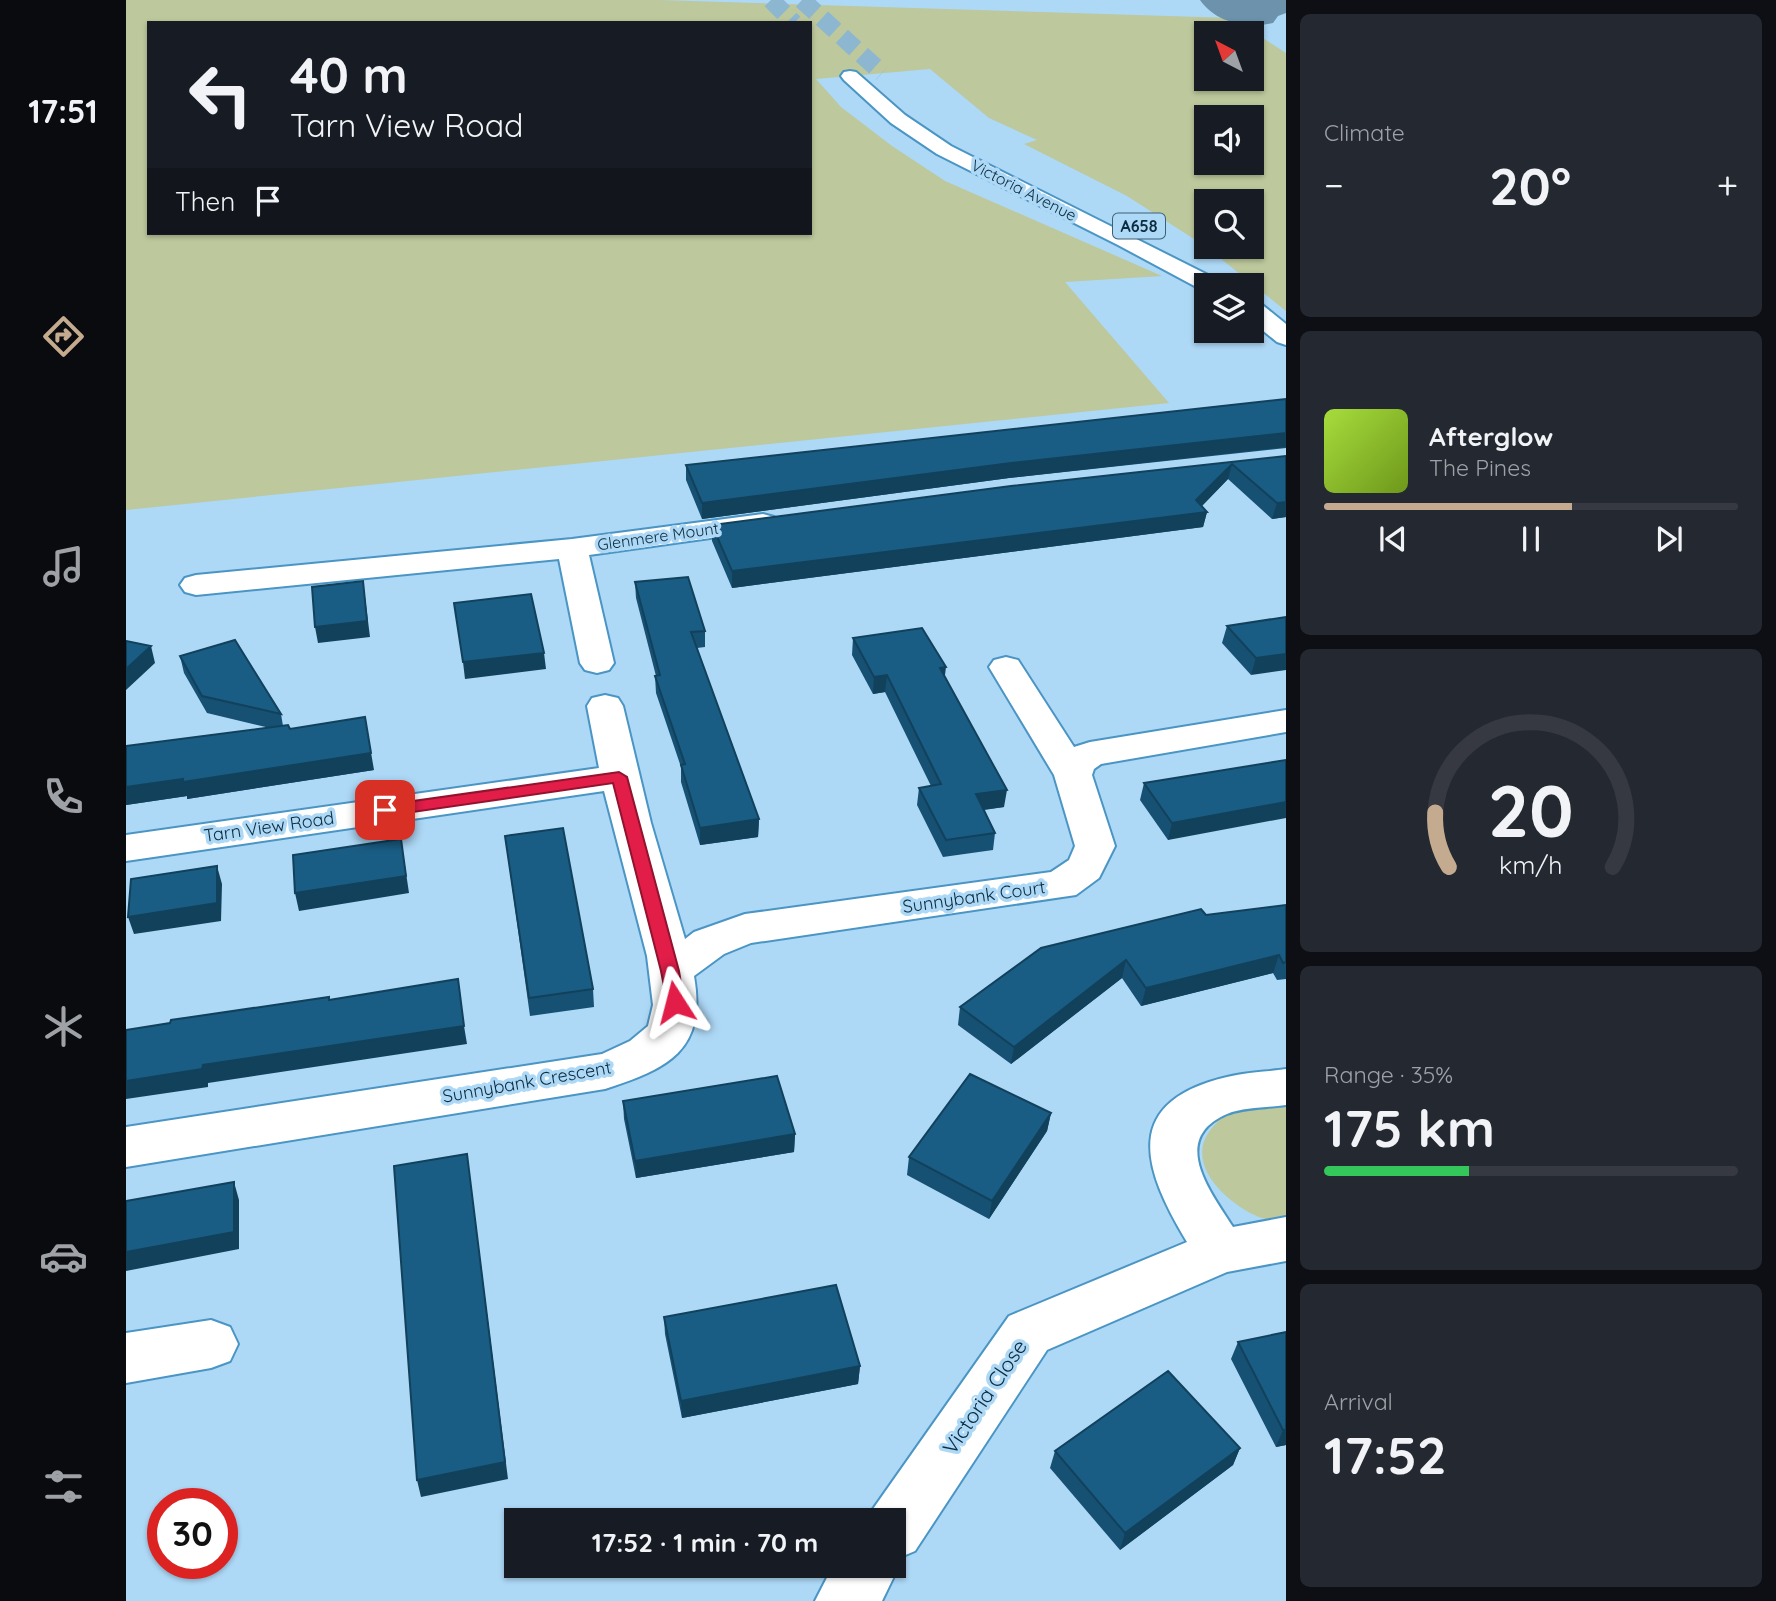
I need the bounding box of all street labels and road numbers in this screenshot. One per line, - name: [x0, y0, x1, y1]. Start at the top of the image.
- street label: Victoria Avenue: [968, 155, 1080, 225]
- road number: A658: [1113, 214, 1165, 238]
- street label: Glenmere Mount: [596, 518, 720, 554]
- street label: Tarn View Road: [202, 806, 336, 847]
- street label: Sunnybank Court: [901, 875, 1047, 918]
- street label: Sunnybank Crescent: [441, 1055, 613, 1108]
- street label: Victoria Close: [936, 1334, 1032, 1459]

